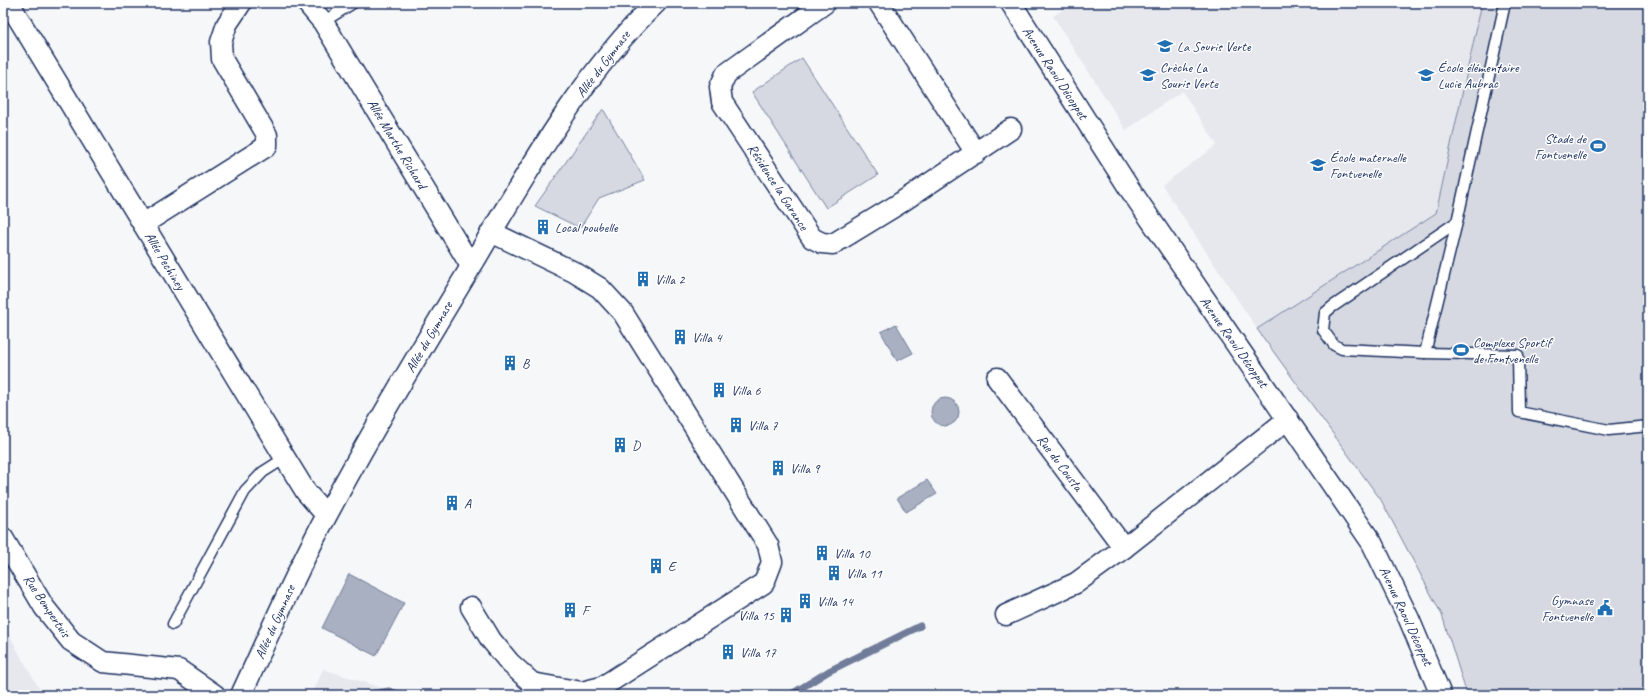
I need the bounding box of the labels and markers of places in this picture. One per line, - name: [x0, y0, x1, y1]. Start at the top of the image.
- school or university icon: La Souris Verte: [1156, 37, 1174, 55]
- place label: La Souris Verte: [1177, 38, 1252, 55]
- place label: Crèche La Souris Verte: [1160, 59, 1219, 92]
- place label: École élémentaire Lucie Aubrac: [1438, 59, 1520, 92]
- school or university icon: Crèche La Souris Verte: [1139, 66, 1157, 84]
- school or university icon: École élémentaire Lucie Aubrac: [1417, 66, 1435, 84]
- place label: Stade de Fontvenelle: [1535, 130, 1587, 163]
- sports icon: Stade de Fontvenelle: [1589, 137, 1607, 155]
- place label: École maternelle Fontvenelle: [1330, 149, 1407, 182]
- school or university icon: École maternelle Fontvenelle: [1309, 156, 1327, 174]
- building icon: Local poubelle: [534, 218, 552, 236]
- place label: Local poubelle: [555, 219, 619, 236]
- building icon: Villa 2: [634, 270, 652, 288]
- place label: Villa 2: [655, 271, 686, 288]
- building icon: Villa 4: [671, 328, 689, 346]
- place label: Villa 4: [692, 329, 723, 346]
- place label: Complexe Sportif de Fontvenelle: [1473, 334, 1554, 367]
- sports icon: Complexe Sportif de Fontvenelle: [1452, 341, 1470, 359]
- building icon: B: [501, 354, 519, 372]
- place label: B: [522, 355, 531, 372]
- building icon: Villa 6: [710, 381, 728, 399]
- place label: Villa 6: [731, 382, 761, 399]
- building icon: Villa 7: [727, 416, 745, 434]
- place label: Villa 7: [748, 417, 778, 434]
- building icon: D: [611, 436, 629, 454]
- place label: D: [632, 437, 642, 454]
- building icon: Villa 9: [769, 459, 787, 477]
- place label: Villa 9: [790, 460, 821, 477]
- building icon: A: [443, 494, 461, 512]
- place label: A: [464, 495, 472, 512]
- building icon: Villa 10: [813, 544, 831, 562]
- place label: Villa 10: [834, 545, 872, 562]
- building icon: E: [647, 557, 665, 575]
- place label: E: [668, 558, 677, 575]
- building icon: Villa 11: [825, 564, 843, 582]
- place label: Villa 11: [846, 565, 883, 582]
- building icon: Villa 14: [796, 592, 814, 610]
- place label: Gymnase Fontvenelle: [1542, 592, 1594, 625]
- place label: Villa 14: [817, 593, 855, 610]
- public building icon: Gymnase Fontvenelle: [1596, 599, 1614, 617]
- building icon: F: [561, 601, 579, 619]
- place label: F: [582, 602, 592, 619]
- building icon: Villa 15: [777, 606, 795, 624]
- place label: Villa 15: [738, 607, 775, 624]
- building icon: Villa 17: [719, 643, 737, 661]
- place label: Villa 17: [740, 644, 777, 661]

